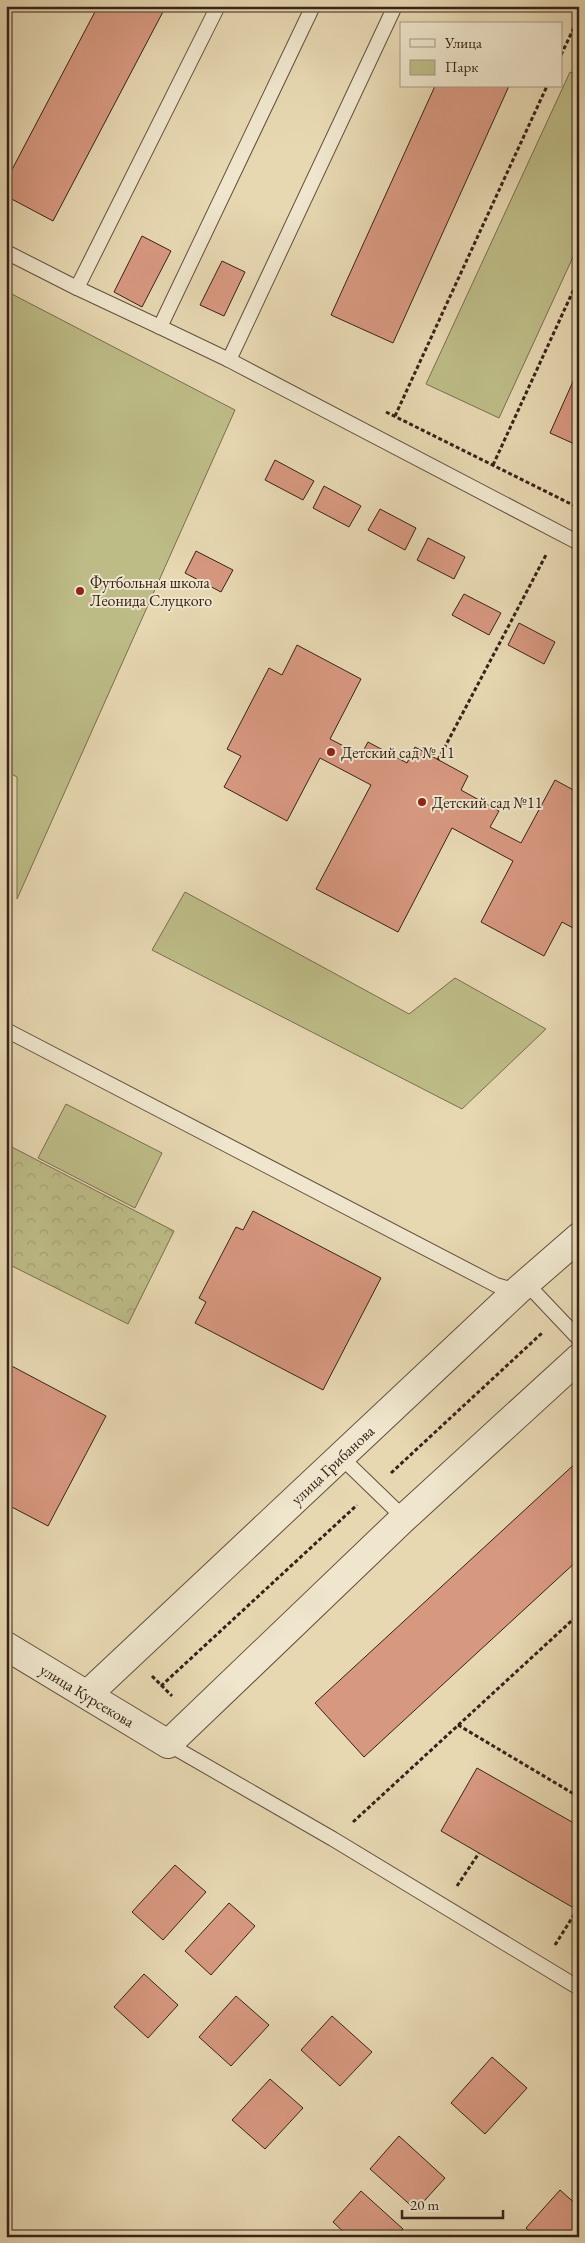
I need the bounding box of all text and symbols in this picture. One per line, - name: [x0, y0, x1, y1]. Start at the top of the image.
- legend: [400, 22, 562, 88]
- text: Улица: [444, 33, 482, 52]
- text: Парк: [445, 57, 478, 76]
- place label: Футбольная школа Леонида Слуцкого: [90, 572, 212, 611]
- marker: Футбольная школа Леонида Слуцкого: [74, 585, 86, 597]
- place label: Детский сад № 11: [341, 742, 455, 763]
- marker: Детский сад № 11: [325, 746, 337, 758]
- place label: Детский сад №11: [432, 792, 542, 813]
- marker: Детский сад №11: [416, 796, 428, 808]
- street label: улица Грибанова: [286, 1420, 379, 1509]
- street label: улица Курсекова: [36, 1659, 139, 1732]
- scale bar: [402, 2188, 504, 2220]
- text: 20 m: [410, 2195, 439, 2214]

